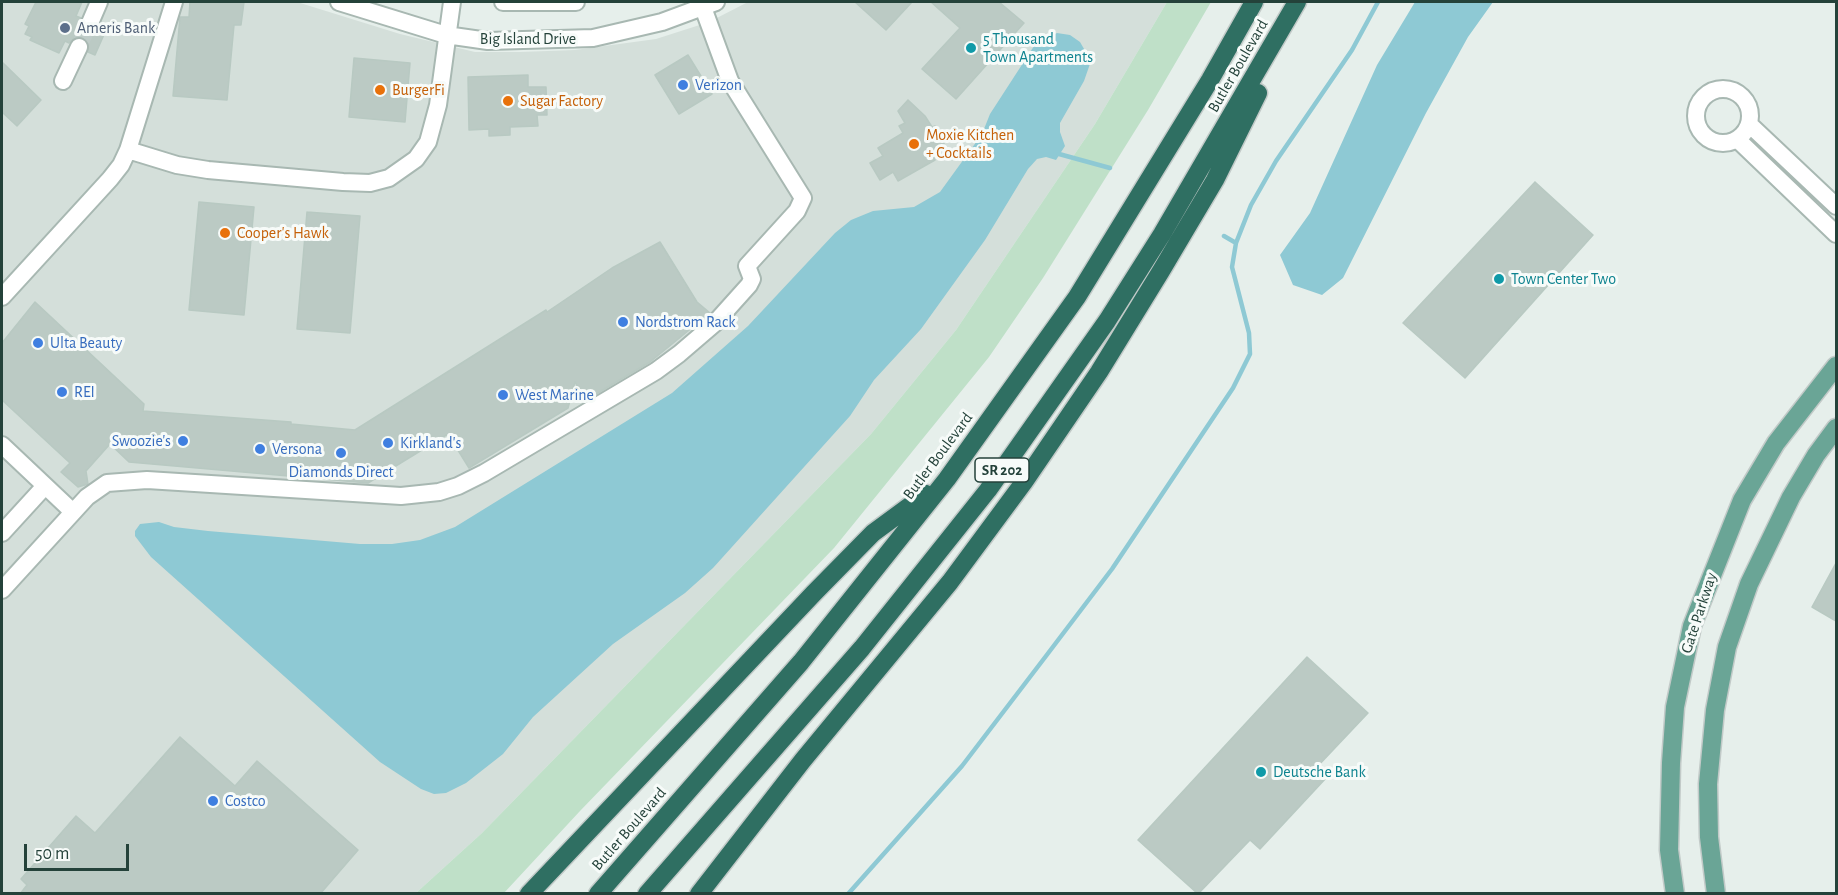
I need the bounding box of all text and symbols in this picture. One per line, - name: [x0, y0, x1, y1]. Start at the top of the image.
- street label: Butler Boulevard: [1204, 16, 1272, 116]
- place label: Ameris Bank: [77, 18, 155, 38]
- marker: Ameris Bank: [58, 21, 72, 35]
- street label: Big Island Drive: [480, 29, 576, 49]
- place label: 5 Thousand Town Apartments: [983, 29, 1093, 67]
- marker: 5 Thousand Town Apartments: [964, 41, 978, 55]
- place label: Verizon: [695, 75, 742, 95]
- marker: Verizon: [676, 78, 690, 92]
- place label: BurgerFi: [392, 80, 445, 100]
- marker: BurgerFi: [373, 83, 387, 97]
- place label: Sugar Factory: [520, 91, 603, 111]
- marker: Sugar Factory: [501, 94, 515, 108]
- place label: Moxie Kitchen + Cocktails: [926, 125, 1014, 163]
- marker: Moxie Kitchen + Cocktails: [907, 137, 921, 151]
- place label: Cooper's Hawk: [237, 223, 329, 243]
- marker: Cooper's Hawk: [218, 226, 232, 240]
- place label: Town Center Two: [1511, 269, 1616, 289]
- marker: Town Center Two: [1492, 272, 1506, 286]
- place label: Nordstrom Rack: [635, 312, 735, 332]
- marker: Nordstrom Rack: [616, 315, 630, 329]
- place label: Ulta Beauty: [50, 333, 122, 353]
- marker: Ulta Beauty: [31, 336, 45, 350]
- place label: REI: [74, 382, 95, 402]
- marker: REI: [55, 385, 69, 399]
- place label: West Marine: [515, 385, 594, 405]
- marker: West Marine: [496, 388, 510, 402]
- street label: Butler Boulevard: [899, 409, 977, 503]
- place label: Swoozie's: [112, 431, 171, 451]
- place label: Kirkland's: [400, 433, 461, 453]
- marker: Swoozie's: [176, 434, 190, 448]
- marker: Kirkland's: [381, 436, 395, 450]
- place label: Versona: [272, 439, 322, 459]
- marker: Versona: [253, 442, 267, 456]
- marker: Diamonds Direct: [334, 446, 348, 460]
- road number: SR 202: [975, 458, 1029, 482]
- place label: Diamonds Direct: [288, 462, 394, 482]
- street label: Gate Parkway: [1677, 570, 1721, 656]
- place label: Deutsche Bank: [1273, 762, 1366, 782]
- marker: Deutsche Bank: [1254, 765, 1268, 779]
- street label: Butler Boulevard: [588, 783, 670, 875]
- place label: Costco: [225, 791, 266, 811]
- marker: Costco: [206, 794, 220, 808]
- scale bar: [27, 832, 132, 870]
- text: 50 m: [35, 845, 69, 863]

